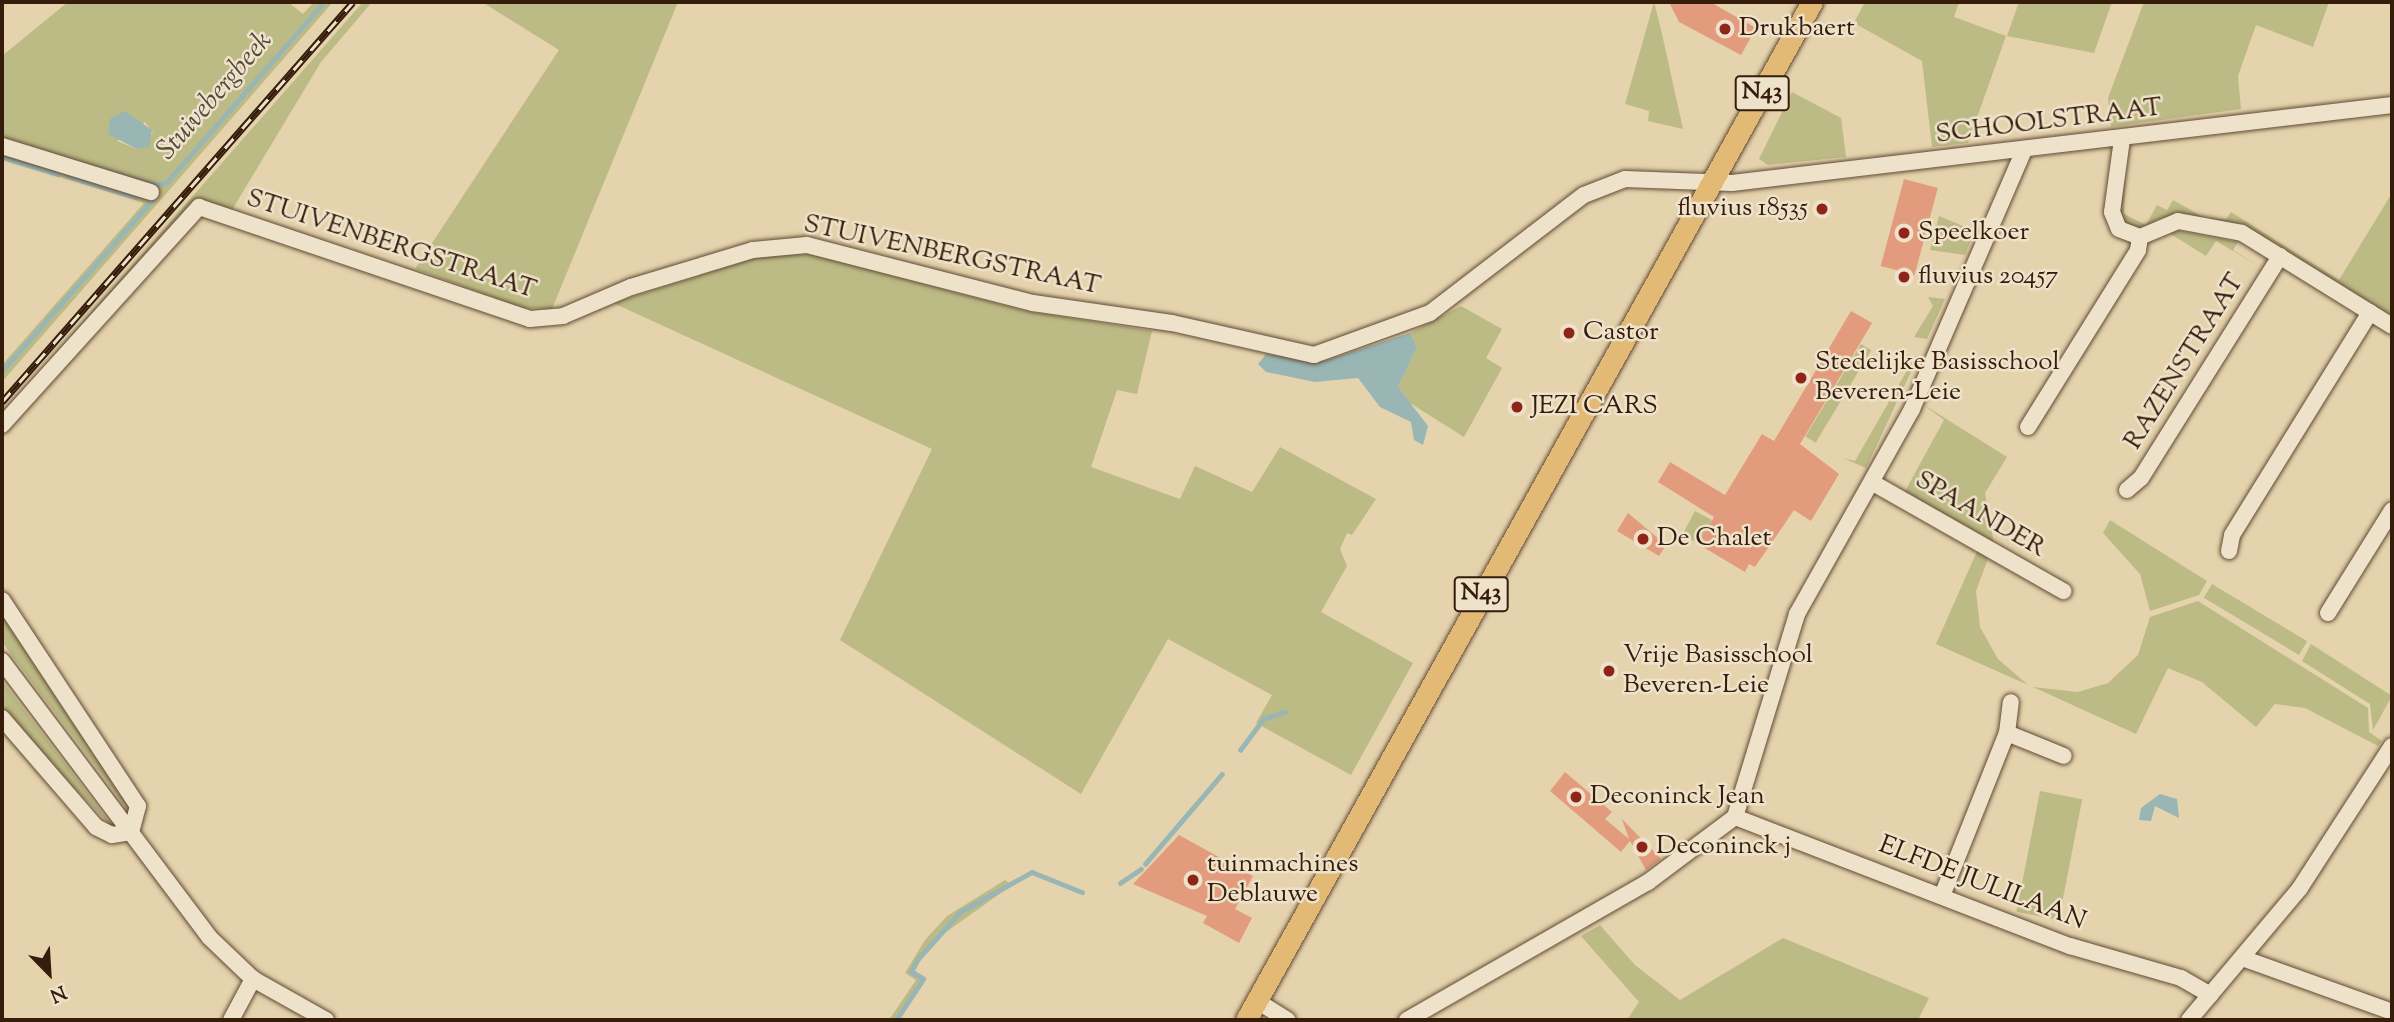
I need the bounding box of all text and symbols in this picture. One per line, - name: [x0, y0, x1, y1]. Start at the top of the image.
- place label: Drukbaert: [1739, 13, 1855, 45]
- marker: Drukbaert: [1717, 21, 1733, 37]
- water label: Stuivebergbeek: [150, 25, 280, 167]
- road number: N43: [1734, 72, 1790, 114]
- street label: SCHOOLSTRAAT: [1934, 93, 2164, 151]
- street label: STUIVENBERGSTRAAT: [242, 183, 540, 307]
- place label: fluvius 18535: [1677, 193, 1808, 225]
- marker: fluvius 18535: [1814, 201, 1830, 217]
- street label: STUIVENBERGSTRAAT: [801, 209, 1103, 303]
- place label: Speelkoer: [1918, 217, 2029, 249]
- marker: Speelkoer: [1896, 225, 1912, 241]
- place label: fluvius 20457: [1918, 261, 2058, 293]
- street label: RAZENSTRAAT: [2118, 268, 2252, 456]
- marker: fluvius 20457: [1896, 269, 1912, 285]
- place label: Castor: [1583, 317, 1659, 349]
- marker: Castor: [1561, 325, 1577, 341]
- place label: Stedelijke Basisschool Beveren-Leie: [1815, 347, 2060, 408]
- marker: Stedelijke Basisschool Beveren-Leie: [1793, 370, 1809, 386]
- place label: JEZI CARS: [1531, 391, 1658, 423]
- marker: JEZI CARS: [1509, 399, 1525, 415]
- street label: SPAANDER: [1909, 465, 2051, 565]
- place label: De Chalet: [1657, 523, 1771, 555]
- marker: De Chalet: [1635, 531, 1651, 547]
- road number: N43: [1453, 574, 1509, 614]
- place label: Vrije Basisschool Beveren-Leie: [1623, 640, 1813, 702]
- marker: Vrije Basisschool Beveren-Leie: [1601, 663, 1617, 679]
- place label: Deconinck Jean: [1590, 781, 1765, 813]
- marker: Deconinck Jean: [1568, 789, 1584, 805]
- street label: ELFDE JULILAAN: [1874, 830, 2090, 938]
- place label: Deconinck j: [1656, 831, 1791, 863]
- marker: Deconinck j: [1634, 839, 1650, 855]
- place label: tuinmachines Deblauwe: [1207, 849, 1358, 910]
- marker: tuinmachines Deblauwe: [1185, 872, 1201, 888]
- north arrow: [14, 938, 84, 1008]
- text: N: [45, 977, 70, 1008]

